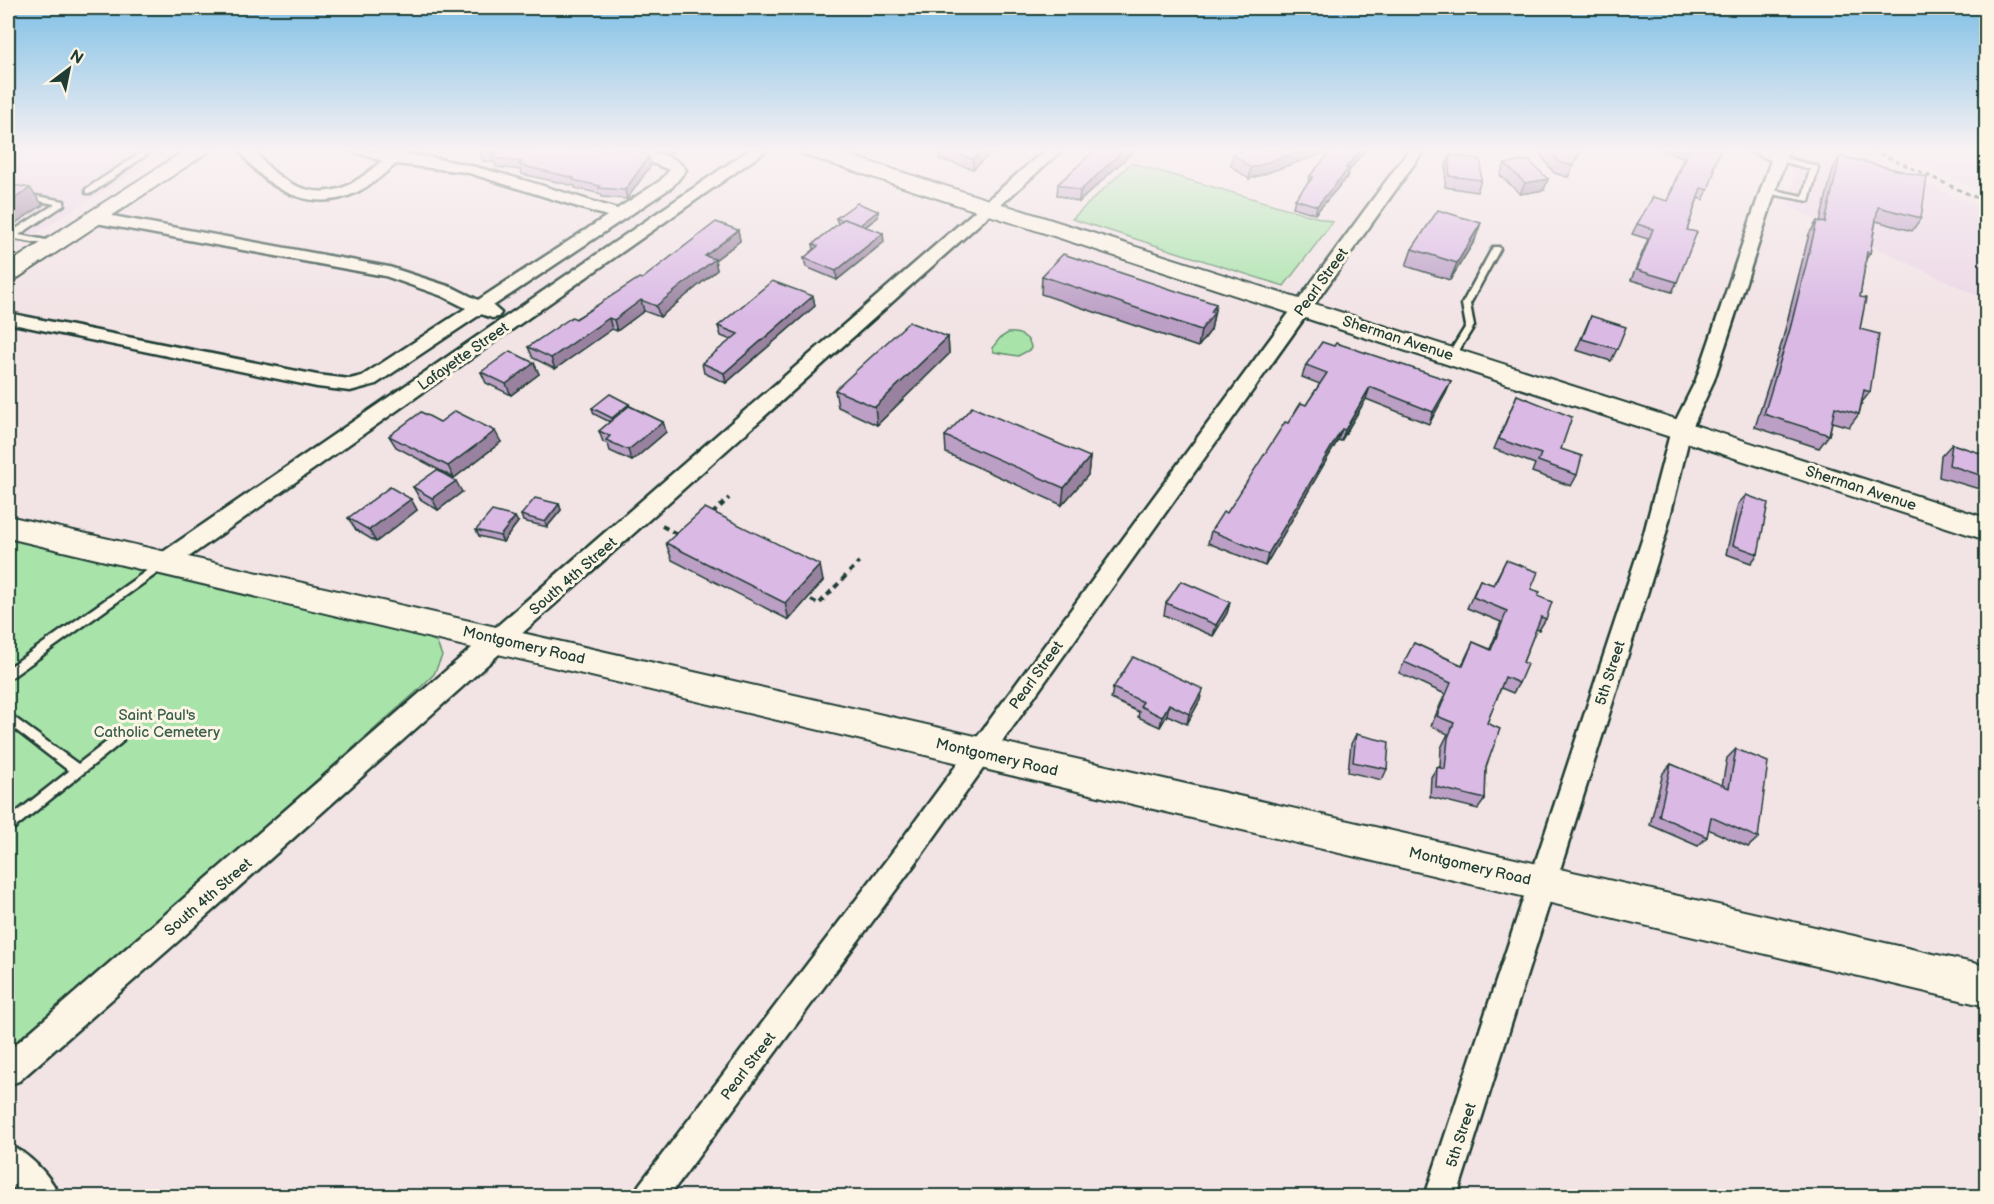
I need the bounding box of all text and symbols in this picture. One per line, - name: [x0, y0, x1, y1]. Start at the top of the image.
- north arrow: [39, 39, 99, 99]
- text: N: [66, 46, 86, 69]
- street label: Pearl Street: [1290, 244, 1353, 320]
- street label: Sherman Avenue: [1340, 312, 1456, 365]
- street label: Lafayette Street: [414, 318, 513, 395]
- street label: Sherman Avenue: [1803, 462, 1919, 515]
- street label: South 4th Street: [526, 533, 621, 620]
- street label: Montgomery Road: [461, 622, 587, 669]
- street label: Pearl Street: [1005, 637, 1068, 713]
- street label: 5th Street: [1591, 638, 1630, 708]
- park label: Saint Paul's Catholic Cemetery: [94, 706, 220, 742]
- street label: Montgomery Road: [934, 734, 1060, 781]
- street label: Montgomery Road: [1407, 843, 1533, 890]
- street label: South 4th Street: [161, 854, 256, 941]
- street label: Pearl Street: [717, 1028, 780, 1104]
- street label: 5th Street: [1442, 1100, 1481, 1170]

